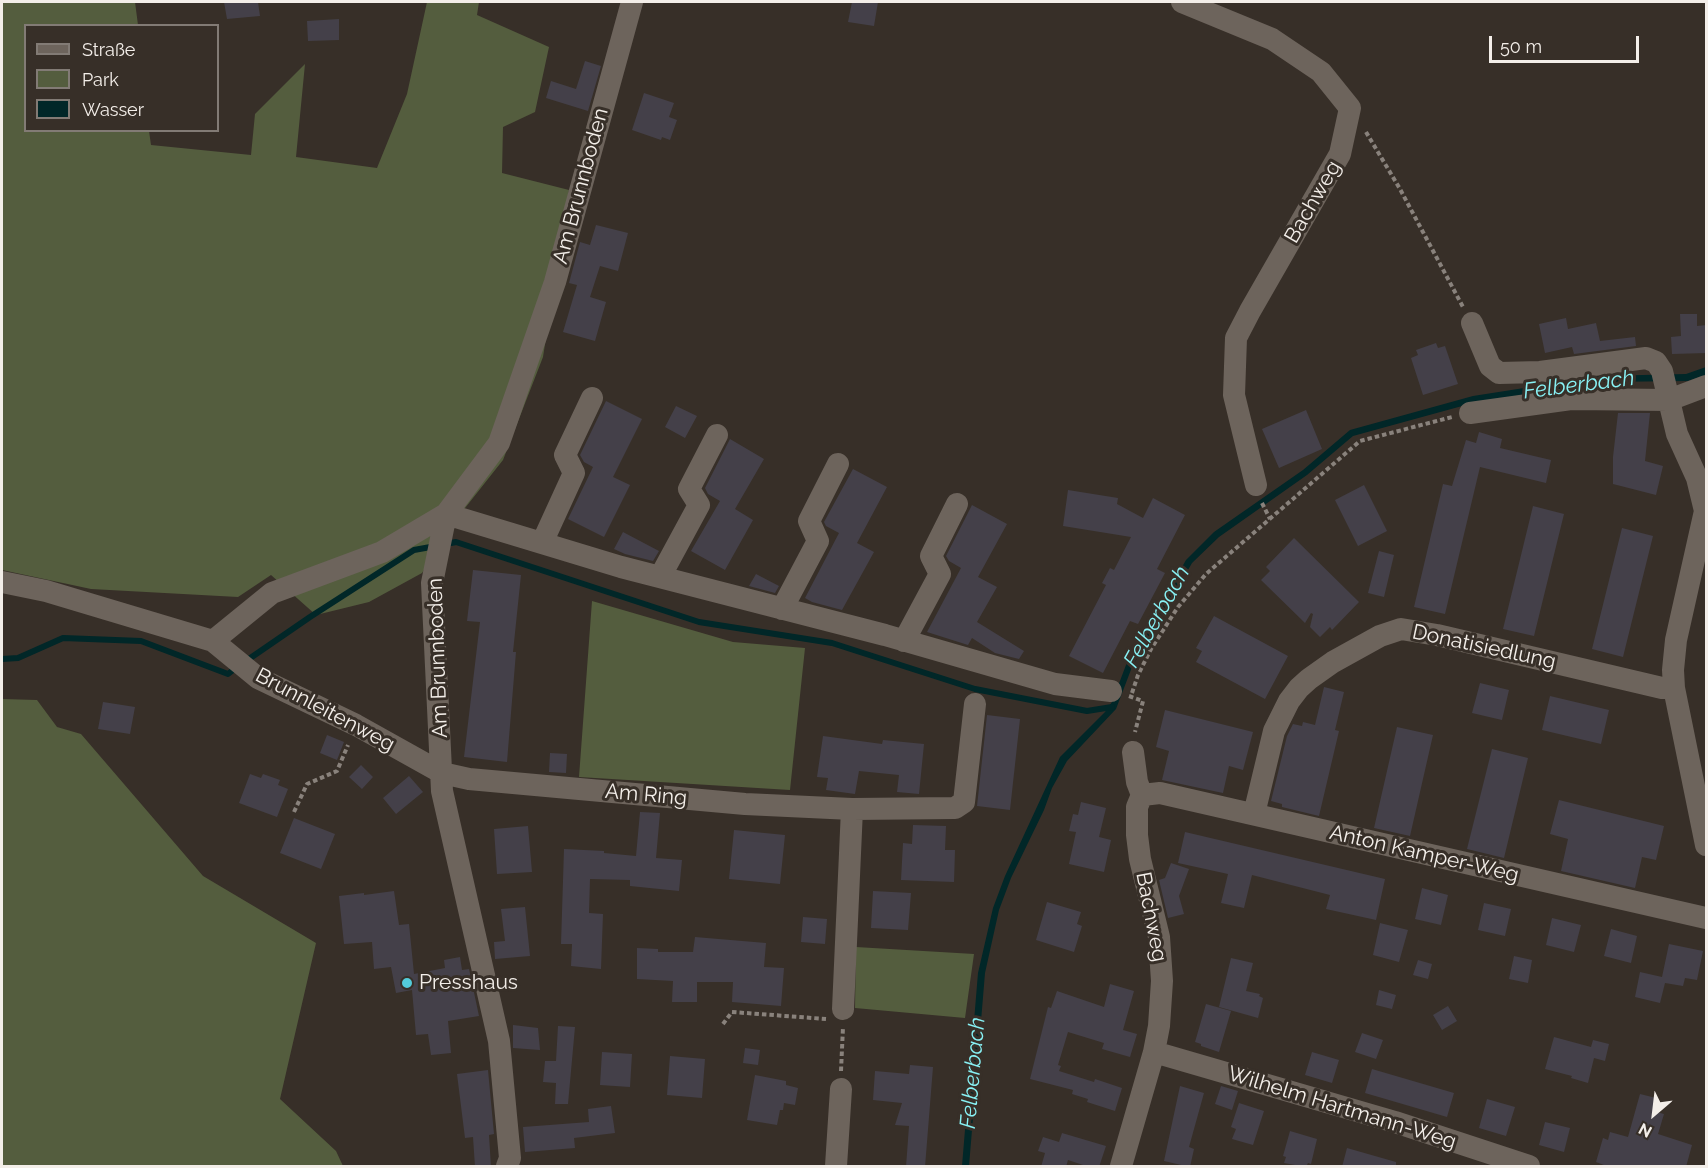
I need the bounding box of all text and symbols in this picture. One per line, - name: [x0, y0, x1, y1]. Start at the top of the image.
- legend: [24, 24, 219, 132]
- scale bar: [1492, 24, 1642, 62]
- text: 50 m: [1500, 36, 1542, 57]
- text: Straße: [82, 39, 135, 60]
- text: Park: [82, 69, 119, 90]
- text: Wasser: [82, 99, 144, 120]
- street label: Am Brunnboden: [548, 105, 614, 267]
- street label: Bachweg: [1279, 156, 1347, 248]
- water label: Felberbach: [1522, 365, 1636, 405]
- water label: Felberbach: [1118, 562, 1196, 672]
- street label: Am Brunnboden: [423, 577, 453, 739]
- street label: Donatisiedlung: [1410, 619, 1558, 675]
- street label: Brunnleitenweg: [251, 663, 399, 757]
- street label: Am Ring: [604, 779, 688, 811]
- street label: Anton Kamper-Weg: [1327, 820, 1521, 888]
- street label: Bachweg: [1130, 870, 1172, 964]
- place label: Presshaus: [419, 970, 518, 996]
- marker: Presshaus: [400, 976, 414, 990]
- water label: Felberbach: [955, 1016, 991, 1130]
- street label: Wilhelm Hartmann-Weg: [1225, 1061, 1459, 1155]
- north arrow: [1624, 1084, 1684, 1144]
- text: N: [1635, 1119, 1655, 1142]

